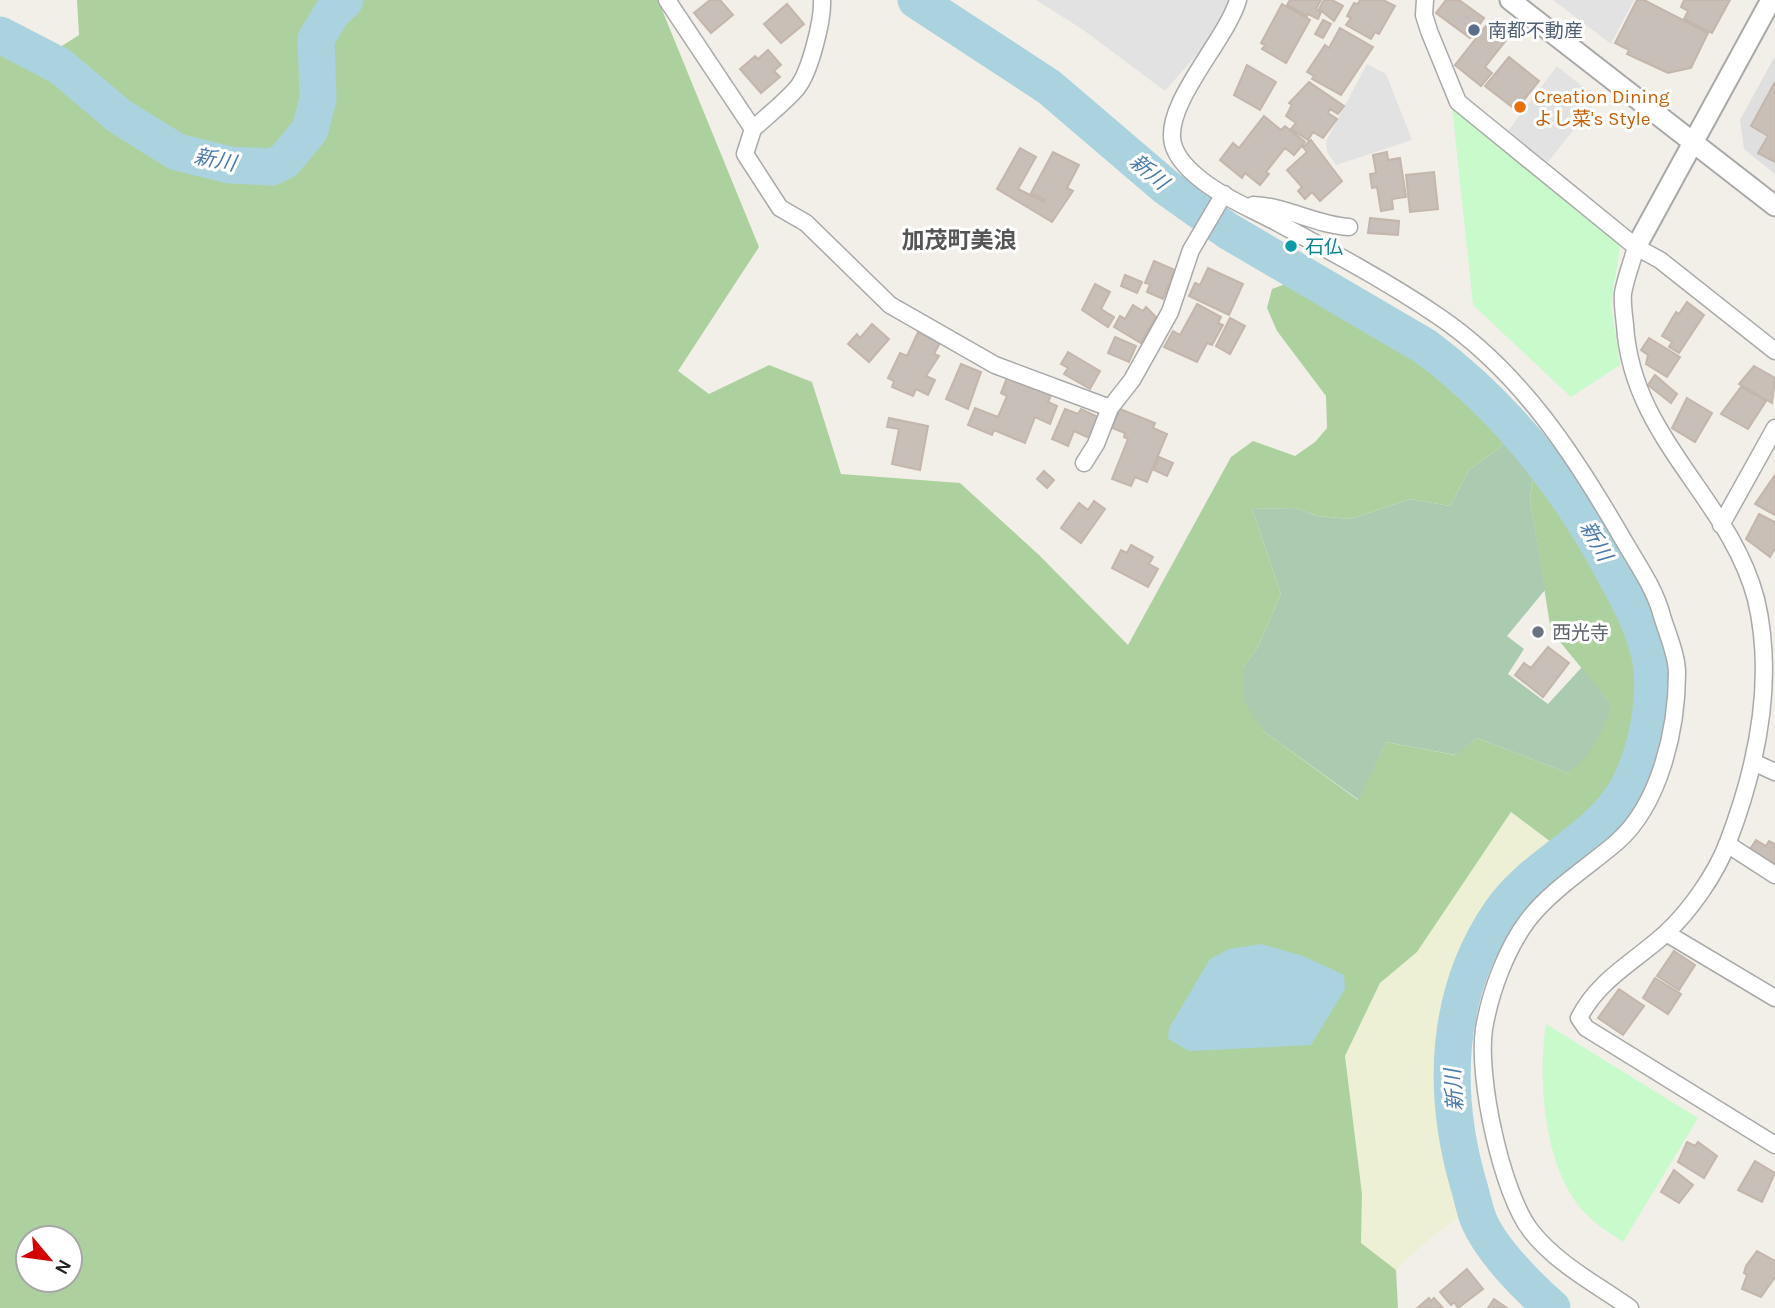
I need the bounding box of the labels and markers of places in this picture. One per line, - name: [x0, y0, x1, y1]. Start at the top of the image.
- place label: 南都不動産: [1488, 20, 1583, 42]
- marker: 南都不動産: [1466, 22, 1482, 38]
- place label: Creation Dining よし菜's Style: [1534, 86, 1670, 130]
- marker: Creation Dining よし菜's Style: [1512, 99, 1528, 115]
- place label: 石仏: [1305, 236, 1343, 258]
- marker: 石仏: [1283, 238, 1299, 254]
- place label: 西光寺: [1552, 622, 1609, 644]
- marker: 西光寺: [1530, 624, 1546, 640]

